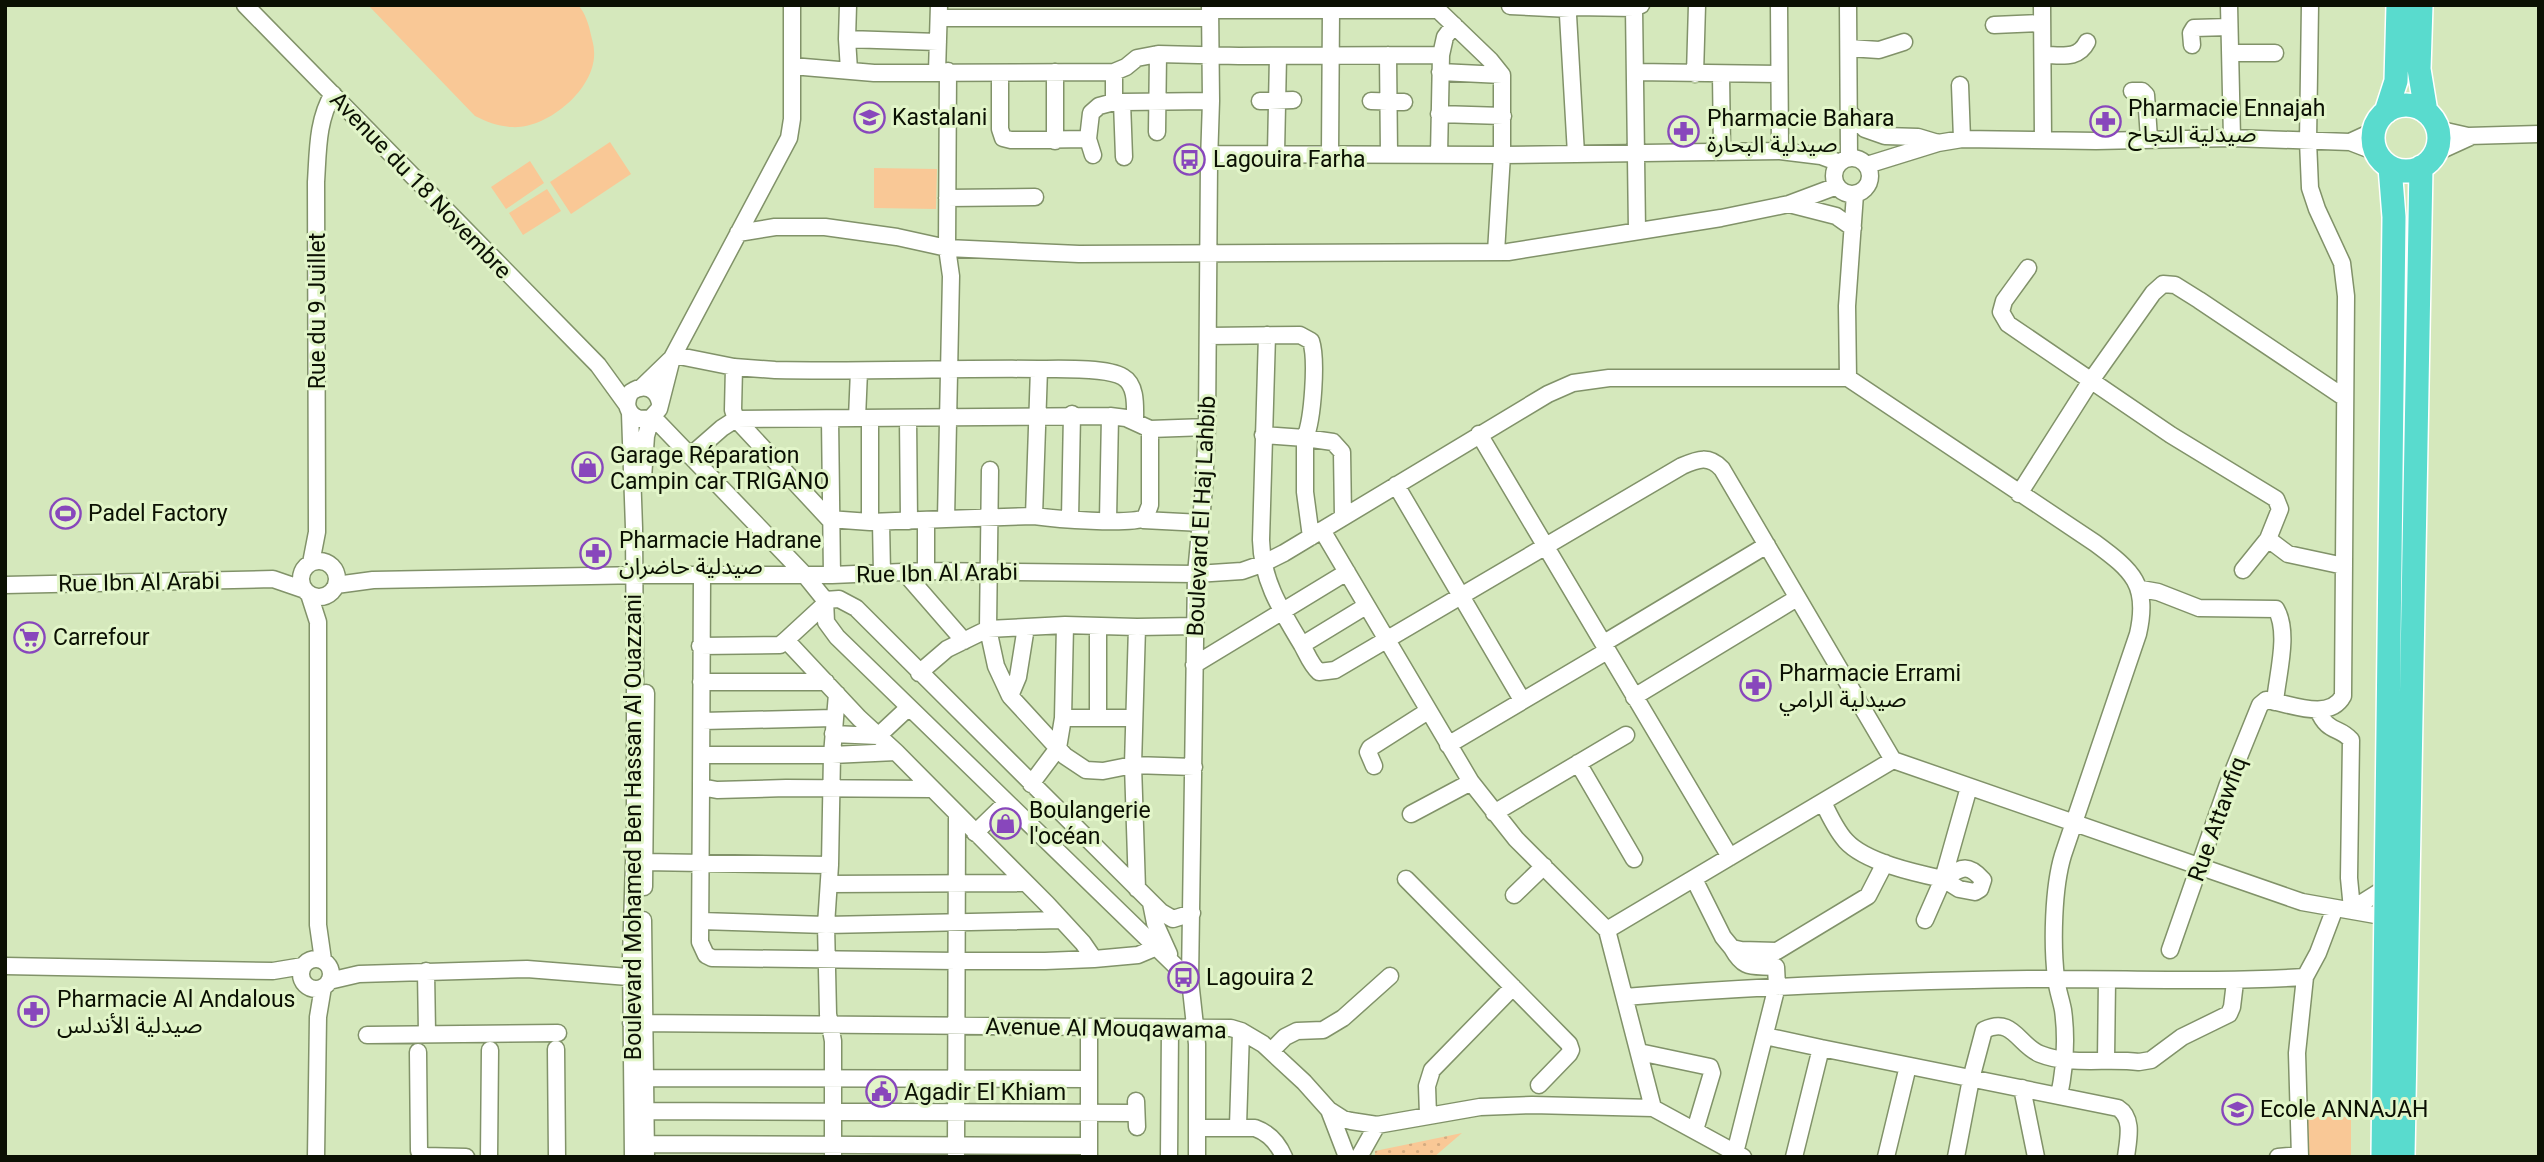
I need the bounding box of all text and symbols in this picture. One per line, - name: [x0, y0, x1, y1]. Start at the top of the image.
- street label: Avenue du 18 Novembre: [324, 86, 517, 284]
- place label: Pharmacie Ennajah صيدلية النجاح: [2128, 95, 2325, 151]
- school or university icon: Kastalani: [852, 100, 886, 134]
- place label: Kastalani: [892, 104, 987, 131]
- pharmacy icon: Pharmacie Ennajah صيدلية النجاح: [2088, 104, 2122, 138]
- place label: Pharmacie Bahara صيدلية البحارة: [1707, 105, 1895, 158]
- pharmacy icon: Pharmacie Bahara صيدلية البحارة: [1667, 114, 1701, 148]
- bus stop icon: Lagouira Farha: [1173, 142, 1207, 176]
- place label: Lagouira Farha: [1213, 146, 1366, 173]
- street label: Rue du 9 Juillet: [304, 233, 331, 389]
- street label: Boulevard El Haj Lahbib: [1182, 395, 1221, 637]
- place label: Garage Réparation Campin car TRIGANO: [610, 442, 829, 495]
- shop icon: Garage Réparation Campin car TRIGANO: [570, 451, 604, 485]
- sports icon: Padel Factory: [48, 496, 82, 530]
- place label: Padel Factory: [88, 500, 228, 527]
- place label: Pharmacie Hadrane صيدلية حاضران: [619, 527, 821, 580]
- pharmacy icon: Pharmacie Hadrane صيدلية حاضران: [579, 536, 613, 570]
- street label: Rue Ibn Al Arabi: [856, 559, 1018, 588]
- street label: Rue Ibn Al Arabi: [58, 568, 220, 597]
- street label: Boulevard Mohamed Ben Hassan Al Ouazzani: [620, 594, 647, 1060]
- supermarket icon: Carrefour: [13, 620, 47, 654]
- place label: Carrefour: [53, 624, 150, 651]
- place label: Pharmacie Errami صيدلية الرامي: [1779, 660, 1961, 716]
- pharmacy icon: Pharmacie Errami صيدلية الرامي: [1739, 669, 1773, 703]
- street label: Rue Attawfiq: [2183, 753, 2252, 885]
- place label: Boulangerie l'océan: [1029, 797, 1151, 850]
- shop icon: Boulangerie l'océan: [989, 806, 1023, 840]
- bus stop icon: Lagouira 2: [1166, 960, 1200, 994]
- place label: Lagouira 2: [1206, 964, 1314, 991]
- place label: Pharmacie Al Andalous صيدلية الأندلس: [57, 986, 295, 1039]
- pharmacy icon: Pharmacie Al Andalous صيدلية الأندلس: [17, 995, 51, 1029]
- street label: Avenue Al Mouqawama: [985, 1013, 1227, 1044]
- public building icon: Agadir El Khiam: [864, 1075, 898, 1109]
- place label: Agadir El Khiam: [904, 1079, 1066, 1106]
- school or university icon: Ecole ANNAJAH: [2220, 1092, 2254, 1126]
- place label: Ecole ANNAJAH: [2260, 1096, 2428, 1123]

